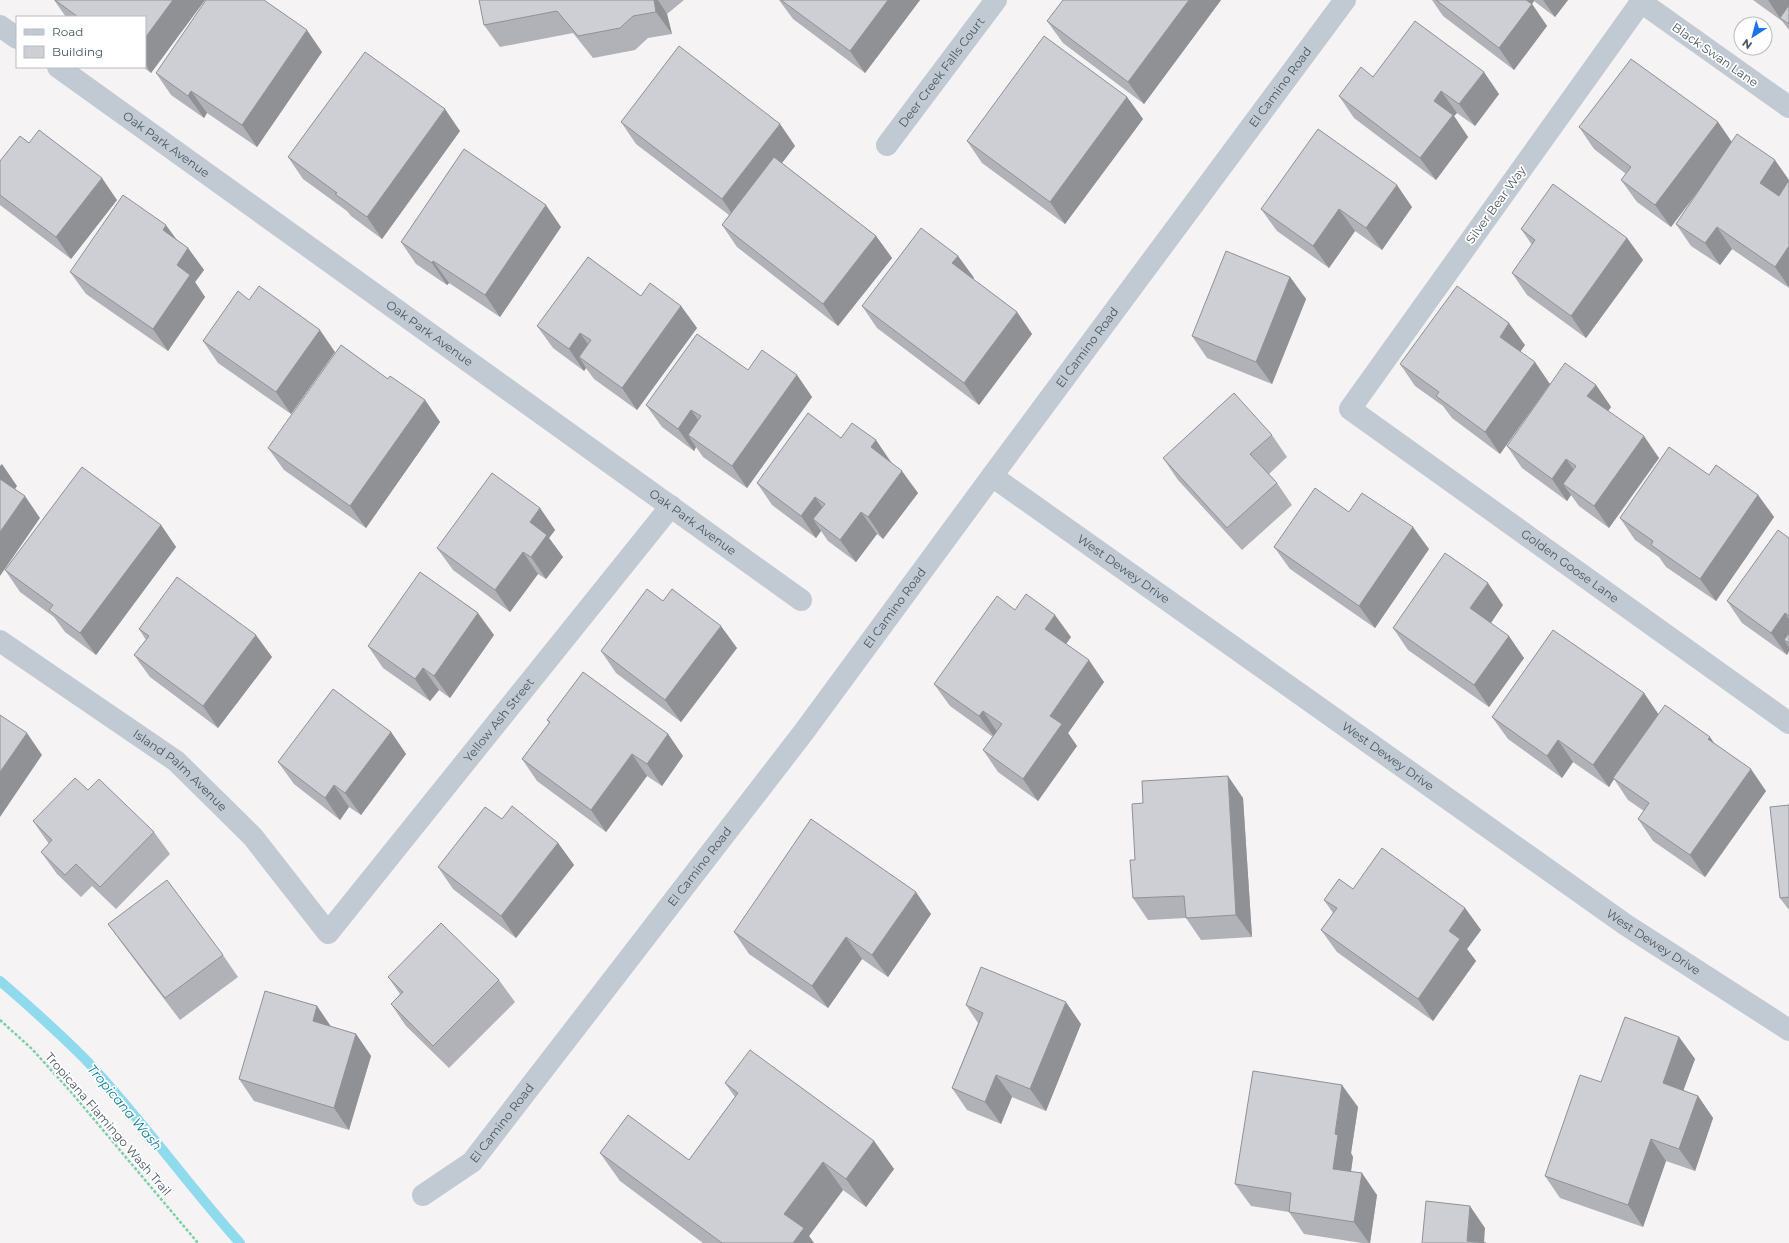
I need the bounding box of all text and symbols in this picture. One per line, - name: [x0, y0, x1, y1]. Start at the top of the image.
- street label: Deer Creek Falls Court: [895, 14, 988, 130]
- legend: [16, 16, 146, 68]
- north arrow: [1733, 16, 1773, 56]
- street label: Black Swan Lane: [1669, 19, 1761, 90]
- text: Road: [52, 24, 83, 39]
- text: N: [1739, 36, 1755, 52]
- text: Building: [52, 44, 103, 59]
- street label: El Camino Road: [1245, 44, 1315, 130]
- street label: Oak Park Avenue: [120, 108, 213, 180]
- street label: Silver Bear Way: [1462, 162, 1529, 247]
- street label: Oak Park Avenue: [383, 297, 476, 369]
- street label: El Camino Road: [1052, 304, 1122, 390]
- street label: Oak Park Avenue: [646, 486, 739, 558]
- street label: Golden Goose Lane: [1518, 526, 1622, 606]
- street label: West Dewey Drive: [1075, 531, 1173, 606]
- street label: El Camino Road: [860, 565, 929, 651]
- street label: Yellow Ash Street: [460, 675, 537, 765]
- street label: West Dewey Drive: [1339, 718, 1437, 794]
- street label: Island Palm Avenue: [130, 726, 230, 814]
- street label: El Camino Road: [664, 824, 735, 909]
- street label: West Dewey Drive: [1603, 905, 1703, 978]
- street label: Tropicana Flamingo Wash Trail: [42, 1049, 175, 1198]
- water label: Tropicana Wash: [84, 1061, 166, 1153]
- street label: El Camino Road: [466, 1080, 537, 1166]

